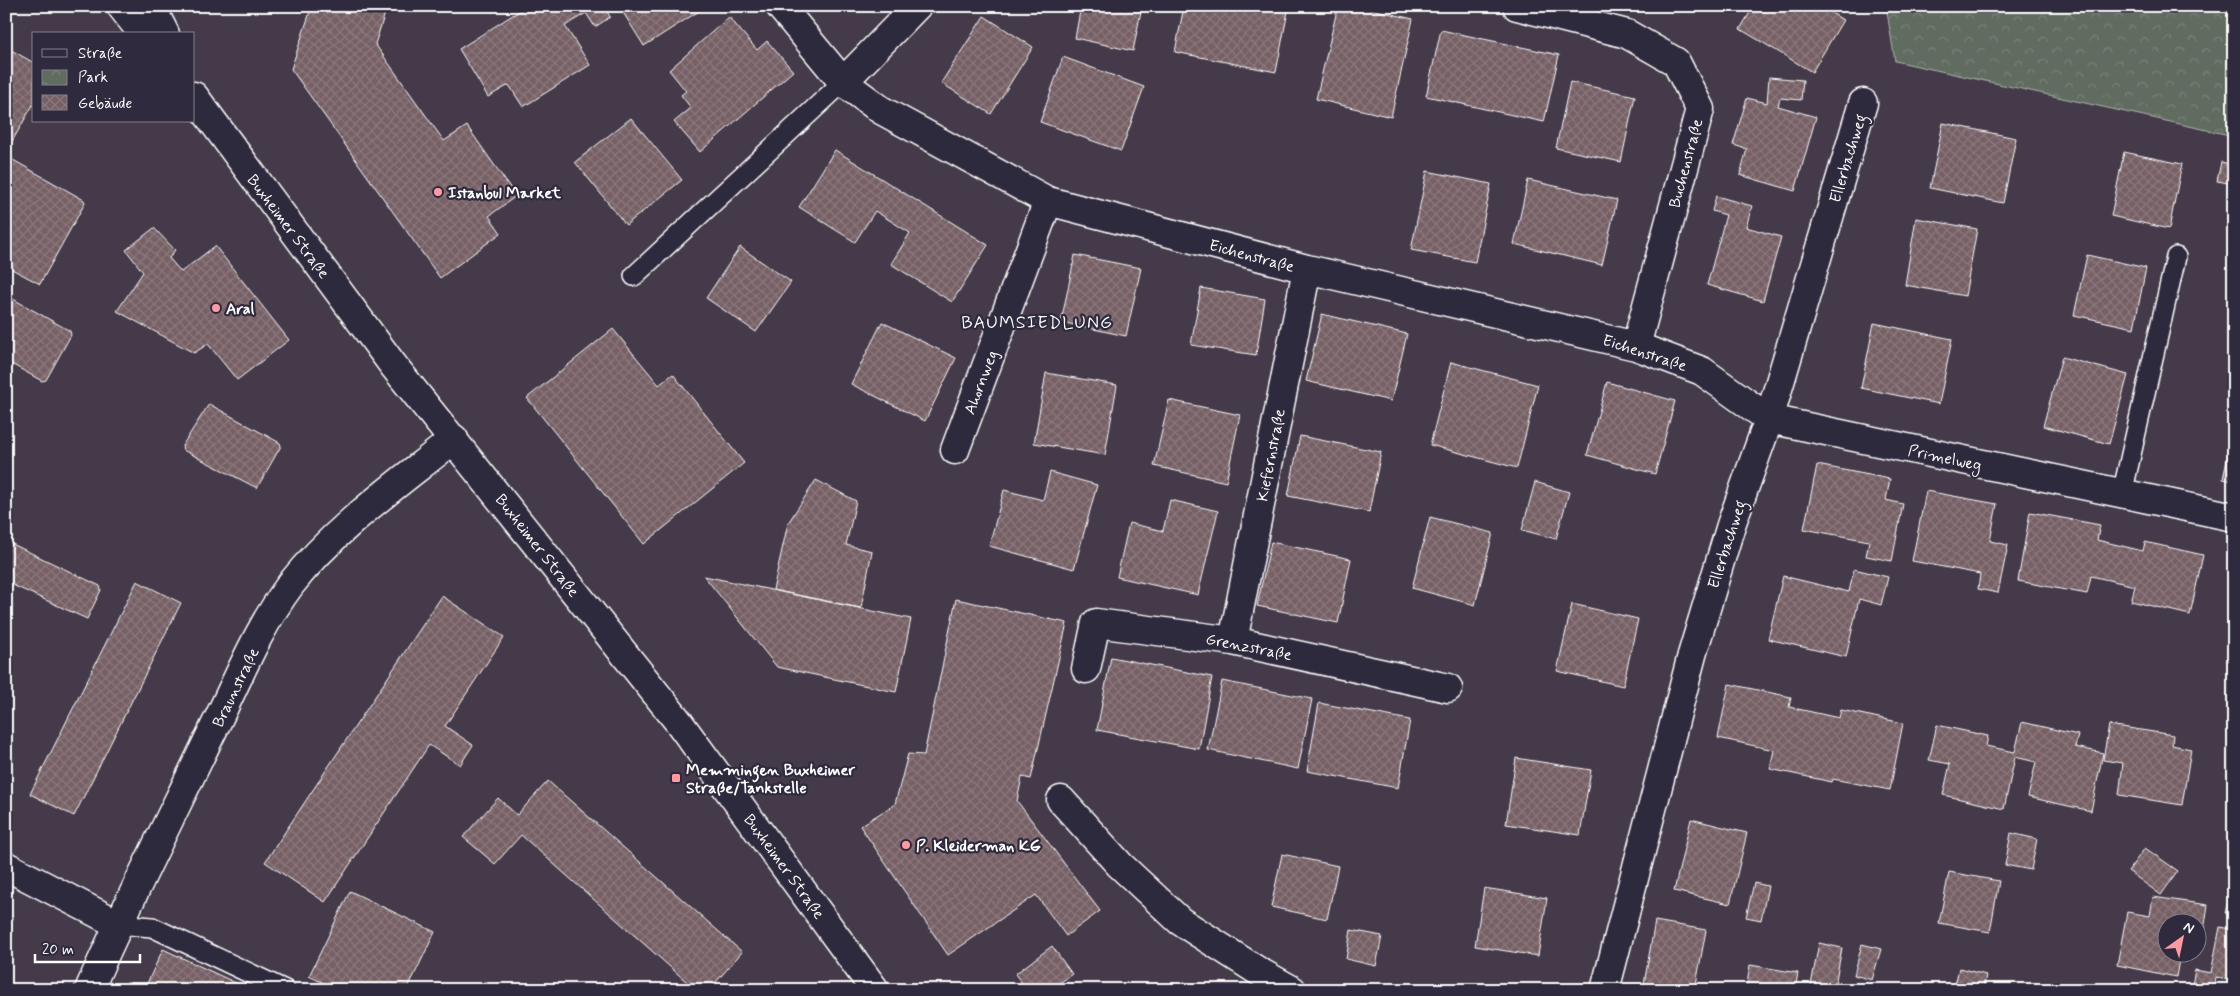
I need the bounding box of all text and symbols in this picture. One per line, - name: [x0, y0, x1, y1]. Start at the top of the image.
- legend: [32, 32, 195, 122]
- text: Straße: [78, 44, 122, 64]
- text: Park: [78, 68, 108, 88]
- text: Gebäude: [78, 94, 132, 114]
- street label: Ellerbachweg: [1825, 111, 1873, 206]
- street label: Buchenstraße: [1664, 116, 1708, 210]
- street label: Buxheimer Straße: [242, 171, 334, 283]
- place label: Istanbul Market: [448, 183, 561, 204]
- marker: Istanbul Market: [432, 186, 444, 198]
- street label: Eichenstraße: [1207, 235, 1297, 278]
- place label: Aral: [226, 299, 255, 320]
- marker: Aral: [210, 302, 222, 314]
- district label: BAUMSIEDLUNG: [961, 311, 1113, 335]
- street label: Eichenstraße: [1600, 330, 1689, 377]
- street label: Ahornweg: [960, 347, 1003, 418]
- street label: Kiefernstraße: [1252, 407, 1291, 503]
- street label: Primelweg: [1906, 440, 1983, 477]
- street label: Buxheimer Straße: [490, 490, 584, 602]
- street label: Ellerbachweg: [1703, 497, 1753, 592]
- street label: Grenzstraße: [1204, 629, 1294, 666]
- street label: Braunstraße: [208, 644, 265, 731]
- place label: Memmingen Buxheimer Straße/Tankstelle: [686, 760, 855, 799]
- marker: Memmingen Buxheimer Straße/Tankstelle: [670, 772, 682, 784]
- street label: Buxheimer Straße: [738, 810, 829, 924]
- place label: P. Kleiderman KG: [916, 836, 1041, 857]
- marker: P. Kleiderman KG: [900, 839, 912, 851]
- north arrow: [2158, 914, 2208, 964]
- text: N: [2180, 918, 2197, 938]
- scale bar: [35, 931, 140, 963]
- text: 20 m: [42, 940, 74, 960]

